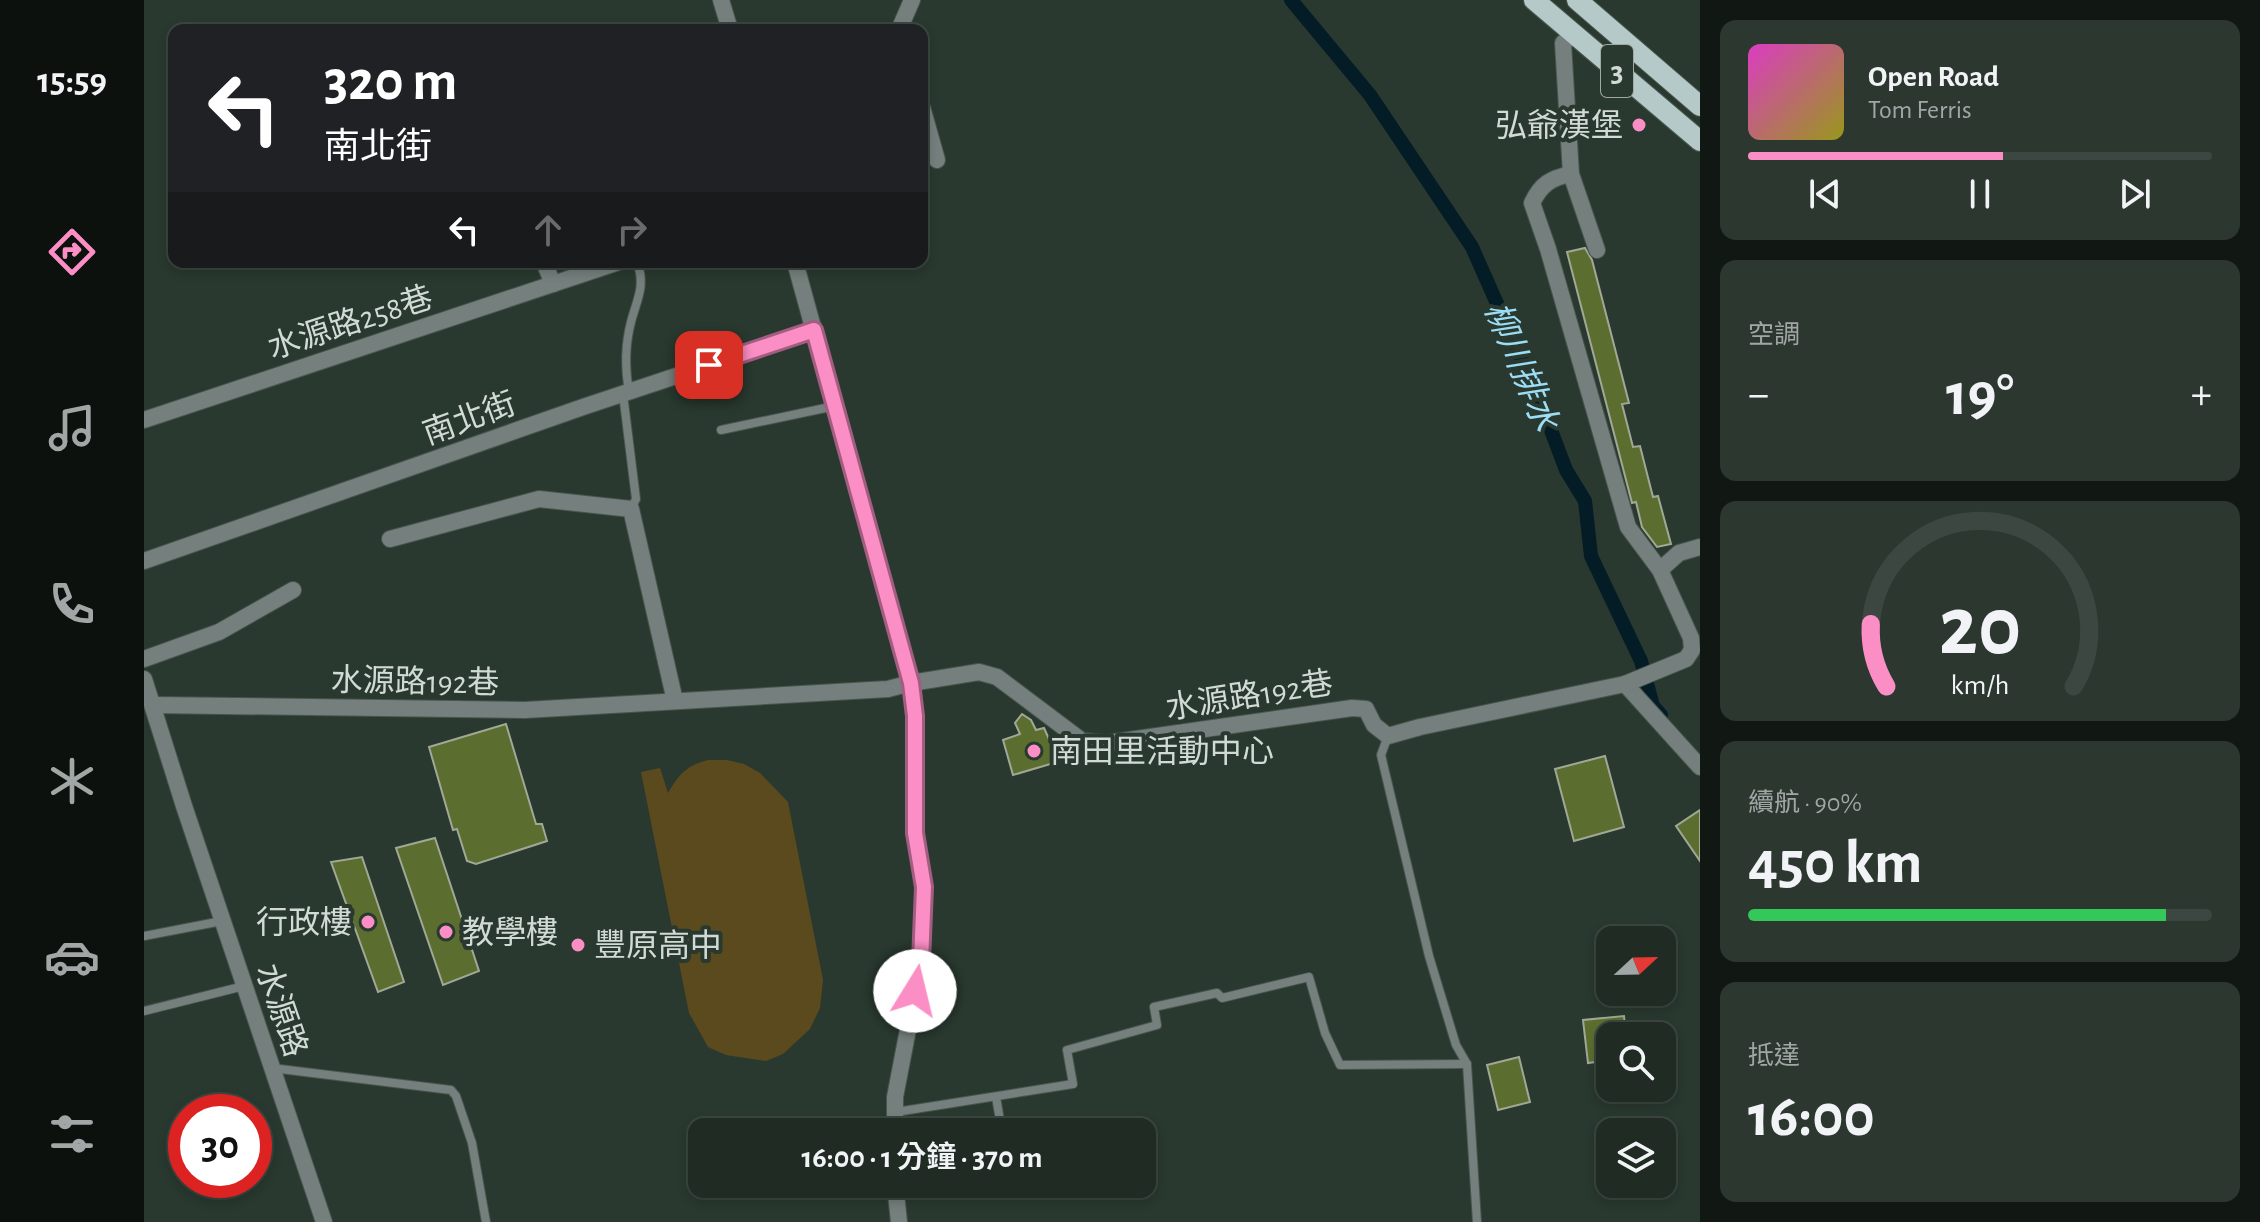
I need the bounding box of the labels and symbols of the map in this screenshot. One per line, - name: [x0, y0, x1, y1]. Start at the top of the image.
- road number: 3: [1601, 45, 1633, 97]
- place label: 弘爺漢堡: [1495, 108, 1623, 142]
- marker: 弘爺漢堡: [1630, 116, 1648, 134]
- street label: 水源路258巷: [263, 279, 437, 365]
- water label: 柳川排水: [1478, 297, 1565, 438]
- pin: [675, 331, 743, 399]
- street label: 南北街: [418, 386, 520, 450]
- street label: 水源路192巷: [330, 663, 500, 699]
- street label: 水源路192巷: [1163, 665, 1335, 725]
- place label: 南田里活動中心: [1050, 734, 1274, 768]
- marker: 南田里活動中心: [1025, 742, 1043, 760]
- place label: 行政樓: [256, 906, 352, 939]
- marker: 行政樓: [359, 913, 377, 931]
- place label: 教學樓: [462, 916, 558, 949]
- marker: 教學樓: [437, 923, 455, 941]
- north arrow: [1596, 926, 1676, 1006]
- place label: 豐原高中: [594, 929, 722, 962]
- marker: 豐原高中: [569, 936, 587, 954]
- position arrow: [873, 949, 957, 1033]
- street label: 水源路: [250, 959, 314, 1061]
- speed limit sign: 30: [168, 1094, 272, 1198]

